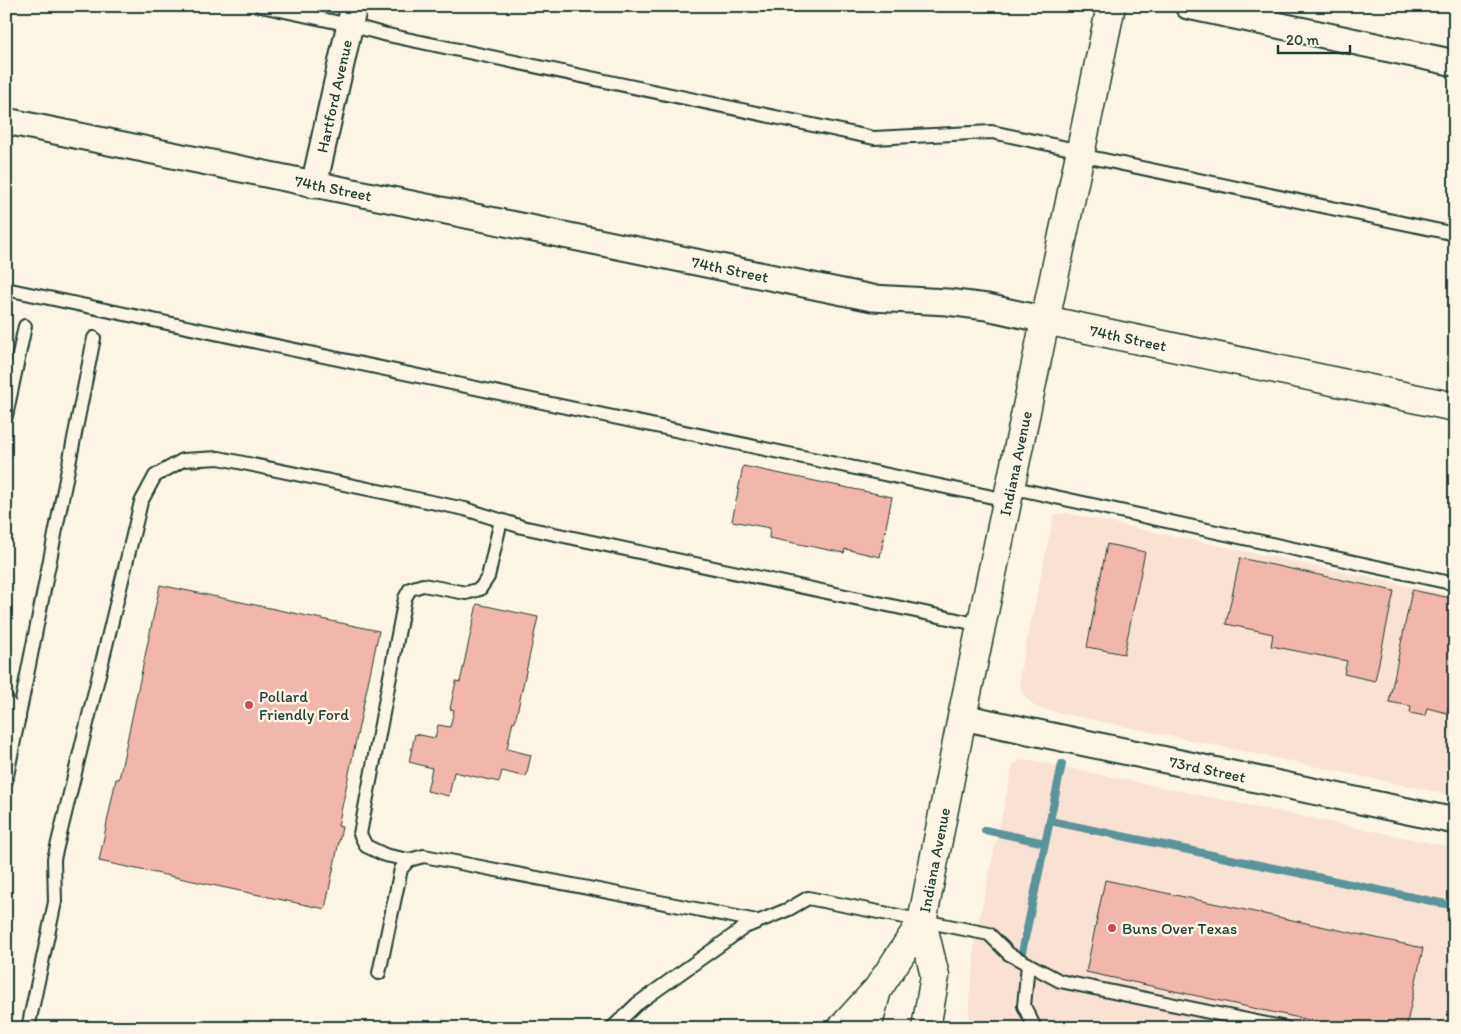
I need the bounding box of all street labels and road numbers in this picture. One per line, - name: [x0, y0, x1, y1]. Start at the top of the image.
- street label: Hartford Avenue: [312, 38, 356, 155]
- street label: 74th Street: [293, 171, 373, 205]
- street label: 74th Street: [690, 252, 770, 286]
- street label: 74th Street: [1088, 320, 1168, 355]
- street label: Indiana Avenue: [995, 409, 1035, 517]
- street label: 73rd Street: [1168, 751, 1248, 786]
- street label: Indiana Avenue: [915, 806, 954, 914]

